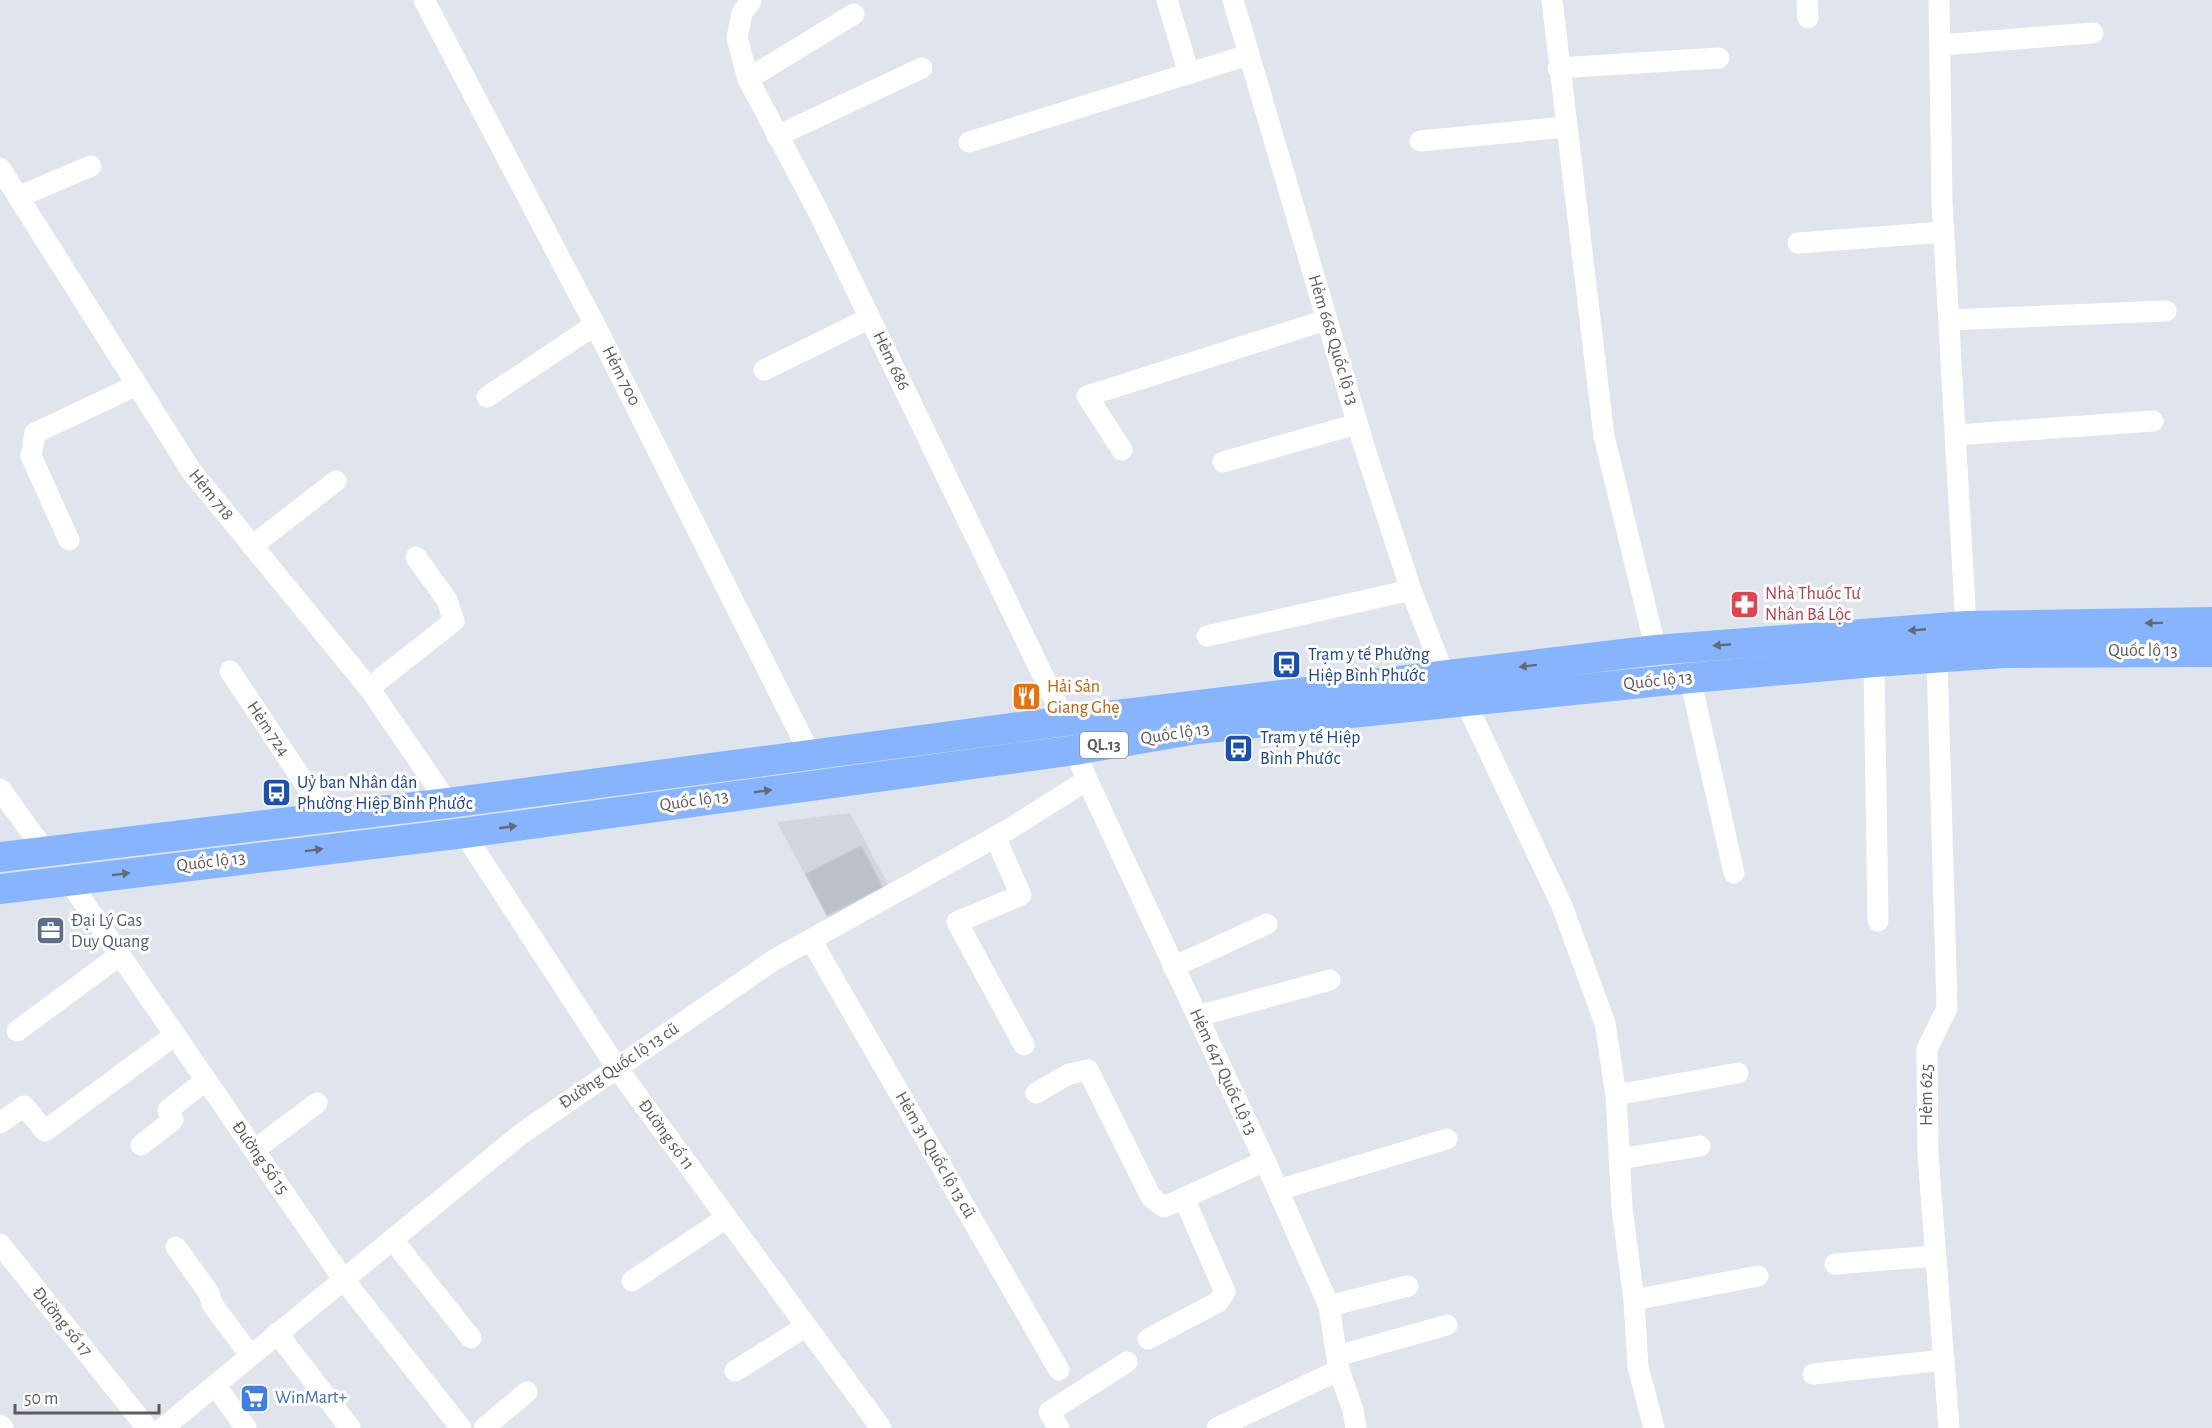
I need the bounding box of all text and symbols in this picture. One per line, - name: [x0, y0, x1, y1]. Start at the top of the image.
- street label: Hẻm 668 Quốc lộ 13: [1305, 272, 1362, 407]
- street label: Hẻm 686: [869, 329, 913, 393]
- street label: Hẻm 700: [598, 343, 644, 409]
- street label: Hẻm 718: [185, 466, 237, 524]
- place label: Nhà Thuốc Tư Nhân Bá Lộc: [1765, 584, 1861, 624]
- pharmacy icon: Nhà Thuốc Tư Nhân Bá Lộc: [1728, 588, 1760, 620]
- one-way arrow: [2144, 618, 2163, 628]
- one-way arrow: [1907, 625, 1926, 635]
- one-way arrow: [1713, 640, 1732, 650]
- street label: Quốc lộ 13: [2108, 641, 2178, 660]
- place label: Trạm y tế Phường Hiệp Bình Phước: [1308, 645, 1430, 685]
- bus stop icon: Trạm y tế Phường Hiệp Bình Phước: [1271, 649, 1303, 681]
- one-way arrow: [1519, 662, 1538, 671]
- street label: Quốc lộ 13: [1623, 667, 1693, 694]
- place label: Hải Sản Giang Ghẹ: [1047, 678, 1120, 717]
- restaurant icon: Hải Sản Giang Ghẹ: [1010, 681, 1042, 713]
- street label: Hẻm 724: [243, 698, 293, 760]
- street label: Quốc lộ 13: [1139, 719, 1211, 748]
- place label: Trạm y tế Hiệp Bình Phước: [1260, 728, 1360, 768]
- road number: QL.13: [1080, 732, 1128, 758]
- bus stop icon: Trạm y tế Hiệp Bình Phước: [1223, 732, 1255, 764]
- place label: Uỷ ban Nhân dân Phường Hiệp Bình Phước: [297, 774, 473, 813]
- bus stop icon: Uỷ ban Nhân dân Phường Hiệp Bình Phước: [260, 777, 292, 809]
- street label: Quốc lộ 13: [658, 786, 730, 815]
- one-way arrow: [754, 787, 773, 796]
- one-way arrow: [498, 822, 517, 831]
- one-way arrow: [305, 845, 324, 855]
- street label: Quốc lộ 13: [175, 848, 246, 875]
- one-way arrow: [111, 869, 130, 879]
- place label: Đại Lý Gas Duy Quang: [71, 912, 149, 951]
- office icon: Đại Lý Gas Duy Quang: [34, 915, 66, 947]
- street label: Hẻm 647 Quốc Lộ 13: [1186, 1006, 1261, 1138]
- street label: Đường Quốc lộ 13 cũ: [555, 1019, 682, 1113]
- street label: Hẻm 625: [1918, 1064, 1936, 1126]
- street label: Hẻm 31 Quốc lộ 13 cũ: [892, 1088, 979, 1221]
- street label: Đường số 11: [635, 1096, 698, 1174]
- street label: Đường Số 15: [228, 1117, 293, 1198]
- street label: Đường số 17: [29, 1283, 96, 1360]
- scale bar: [15, 1377, 159, 1415]
- supermarket icon: WinMart+: [238, 1382, 270, 1414]
- place label: WinMart+: [275, 1389, 347, 1407]
- text: 50 m: [24, 1390, 58, 1408]

